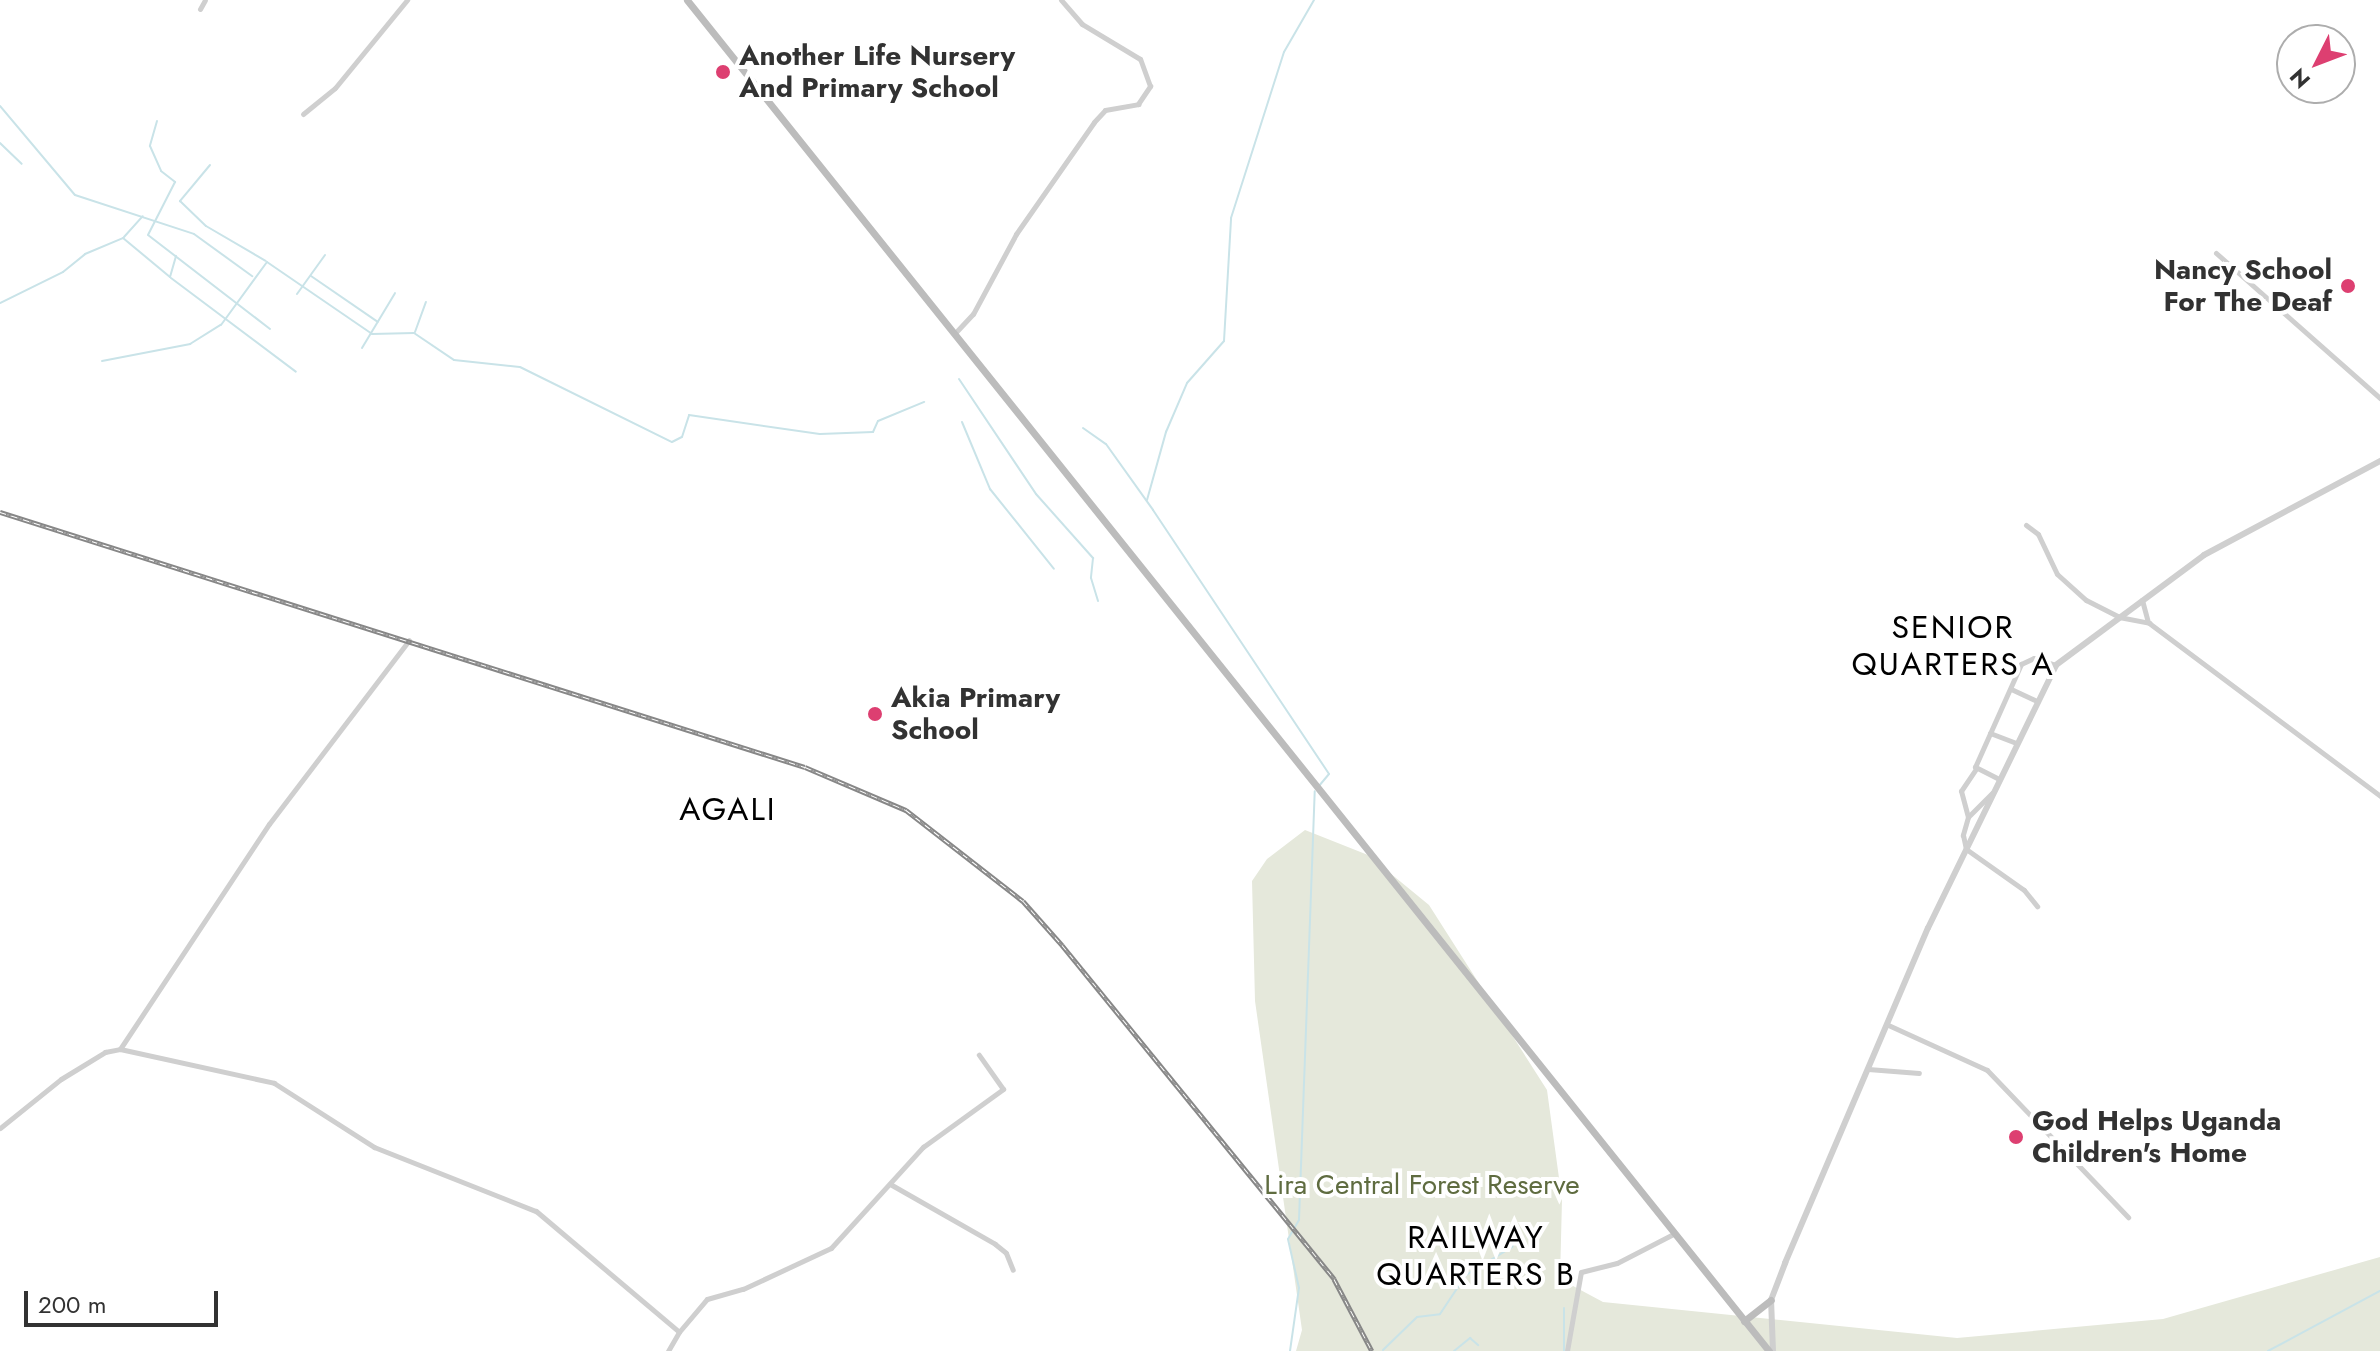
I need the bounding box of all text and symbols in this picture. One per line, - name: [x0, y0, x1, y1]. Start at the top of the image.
- north arrow: [2276, 24, 2356, 104]
- place label: Another Life Nursery And Primary School: [739, 39, 1015, 105]
- text: N: [2282, 62, 2317, 96]
- marker: Another Life Nursery And Primary School: [714, 63, 732, 81]
- place label: Nancy School For The Deaf: [2154, 253, 2332, 319]
- marker: Nancy School For The Deaf: [2339, 277, 2357, 295]
- district label: SENIOR QUARTERS A: [1851, 609, 2055, 684]
- place label: Akia Primary School: [891, 681, 1060, 747]
- marker: Akia Primary School: [866, 705, 884, 723]
- district label: AGALI: [679, 790, 777, 828]
- place label: God Helps Uganda Children's Home: [2032, 1104, 2281, 1170]
- marker: God Helps Uganda Children's Home: [2007, 1128, 2025, 1146]
- park label: Lira Central Forest Reserve: [1264, 1168, 1580, 1202]
- district label: RAILWAY QUARTERS B: [1376, 1219, 1576, 1294]
- scale bar: [28, 1275, 222, 1325]
- text: 200 m: [38, 1287, 106, 1322]

